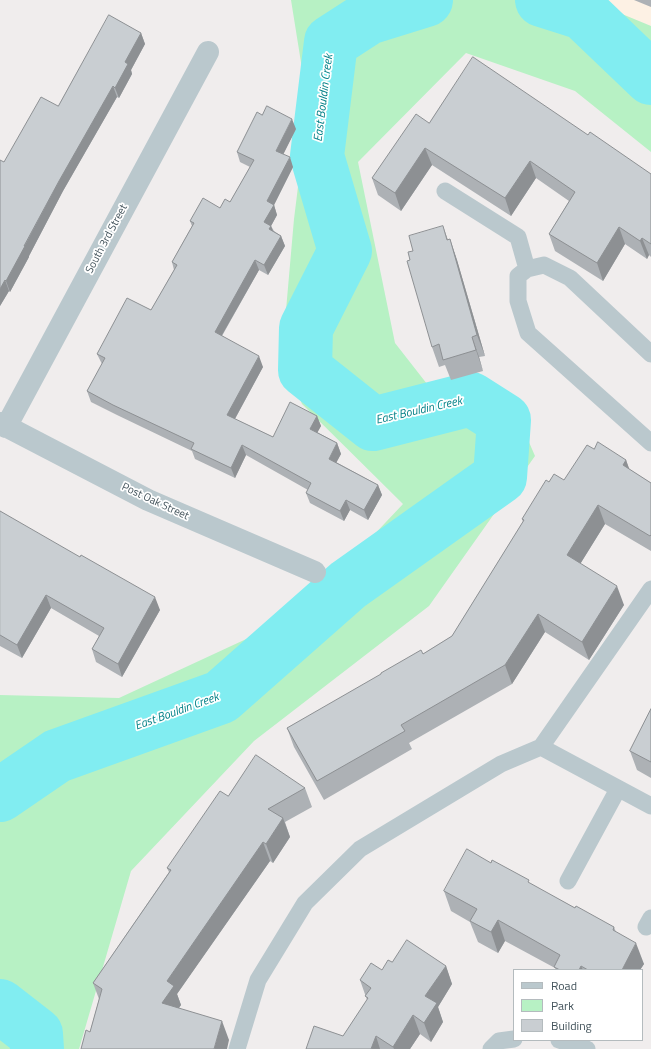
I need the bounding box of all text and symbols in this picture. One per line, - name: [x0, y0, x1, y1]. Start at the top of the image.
- water label: East Bouldin Creek: [311, 53, 337, 143]
- street label: South 3rd Street: [83, 202, 131, 276]
- water label: East Bouldin Creek: [374, 394, 464, 428]
- street label: Post Oak Street: [119, 481, 191, 523]
- water label: East Bouldin Creek: [133, 690, 221, 734]
- legend: [513, 969, 643, 1041]
- text: Road: [551, 976, 577, 995]
- text: Park: [551, 996, 574, 1015]
- text: Building: [551, 1016, 592, 1035]

